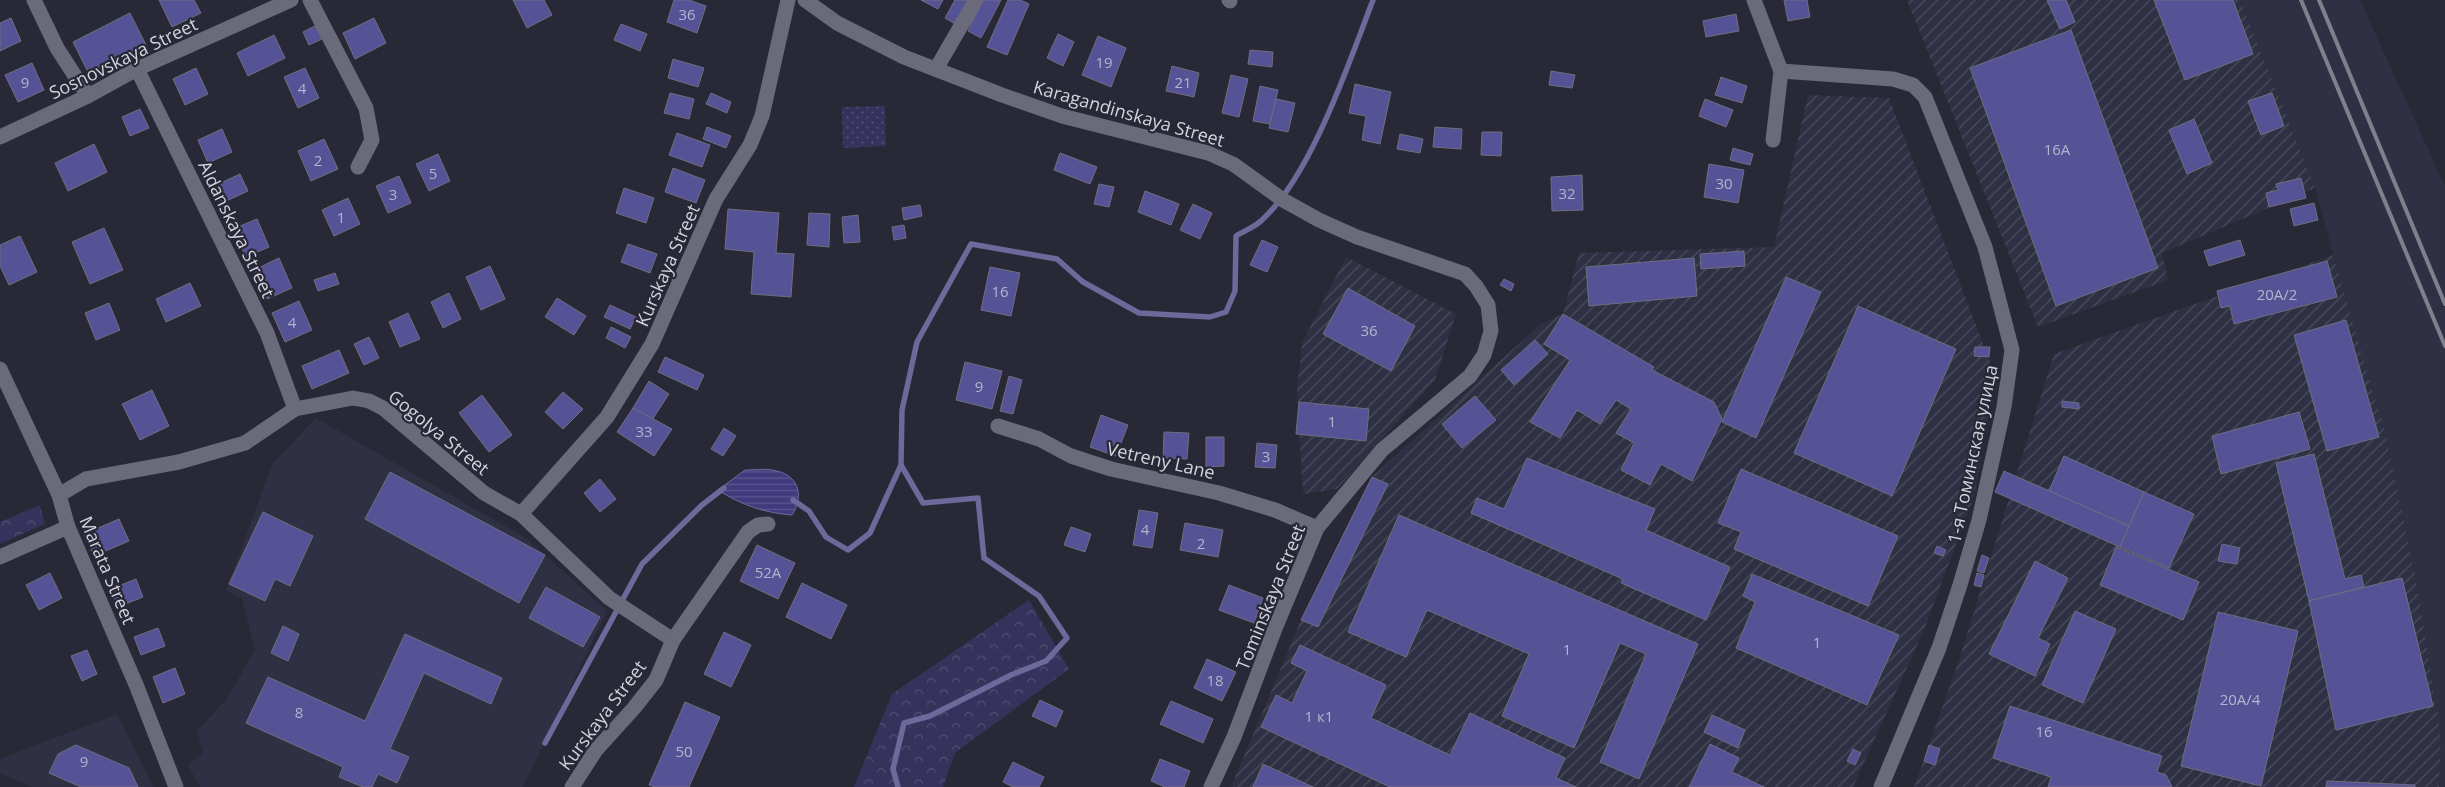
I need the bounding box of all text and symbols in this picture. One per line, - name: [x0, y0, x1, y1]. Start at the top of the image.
- house number: 36: [678, 4, 696, 24]
- street label: Sosnovskaya Street: [45, 12, 201, 104]
- house number: 19: [1095, 52, 1113, 72]
- house number: 9: [21, 72, 29, 92]
- house number: 21: [1174, 72, 1192, 92]
- street label: Karagandinskaya Street: [1031, 74, 1227, 152]
- house number: 4: [298, 78, 307, 98]
- house number: 16А: [2044, 139, 2071, 159]
- house number: 2: [314, 150, 322, 170]
- street label: Aldanskaya Street: [193, 156, 281, 302]
- house number: 5: [429, 163, 437, 183]
- house number: 30: [1715, 173, 1733, 193]
- house number: 32: [1558, 183, 1576, 203]
- house number: 3: [389, 184, 397, 204]
- street label: Kurskaya Street: [629, 200, 705, 330]
- house number: 1: [337, 207, 345, 227]
- house number: 16: [991, 281, 1009, 301]
- house number: 20А/2: [2257, 284, 2297, 304]
- house number: 4: [288, 312, 297, 332]
- house number: 36: [1360, 320, 1378, 340]
- street label: 1-я Томинская улица: [1941, 362, 2003, 546]
- house number: 9: [975, 376, 983, 396]
- street label: Gogolya Street: [384, 384, 494, 480]
- house number: 1: [1328, 411, 1336, 431]
- house number: 33: [635, 421, 653, 441]
- street label: Vetreny Lane: [1105, 436, 1217, 484]
- house number: 3: [1262, 446, 1270, 466]
- street label: Marata Street: [75, 512, 141, 628]
- house number: 4: [1141, 519, 1150, 539]
- street label: Tominskaya Street: [1230, 521, 1310, 673]
- house number: 2: [1197, 533, 1205, 553]
- house number: 52А: [755, 562, 782, 582]
- house number: 1: [1813, 632, 1821, 652]
- house number: 1: [1563, 639, 1571, 659]
- street label: Kurskaya Street: [553, 655, 651, 775]
- house number: 18: [1206, 670, 1224, 690]
- house number: 20А/4: [2220, 689, 2261, 709]
- house number: 8: [295, 702, 303, 722]
- house number: 1 к1: [1305, 706, 1333, 726]
- house number: 16: [2035, 721, 2053, 741]
- house number: 50: [675, 741, 693, 761]
- house number: 9: [80, 751, 88, 771]

